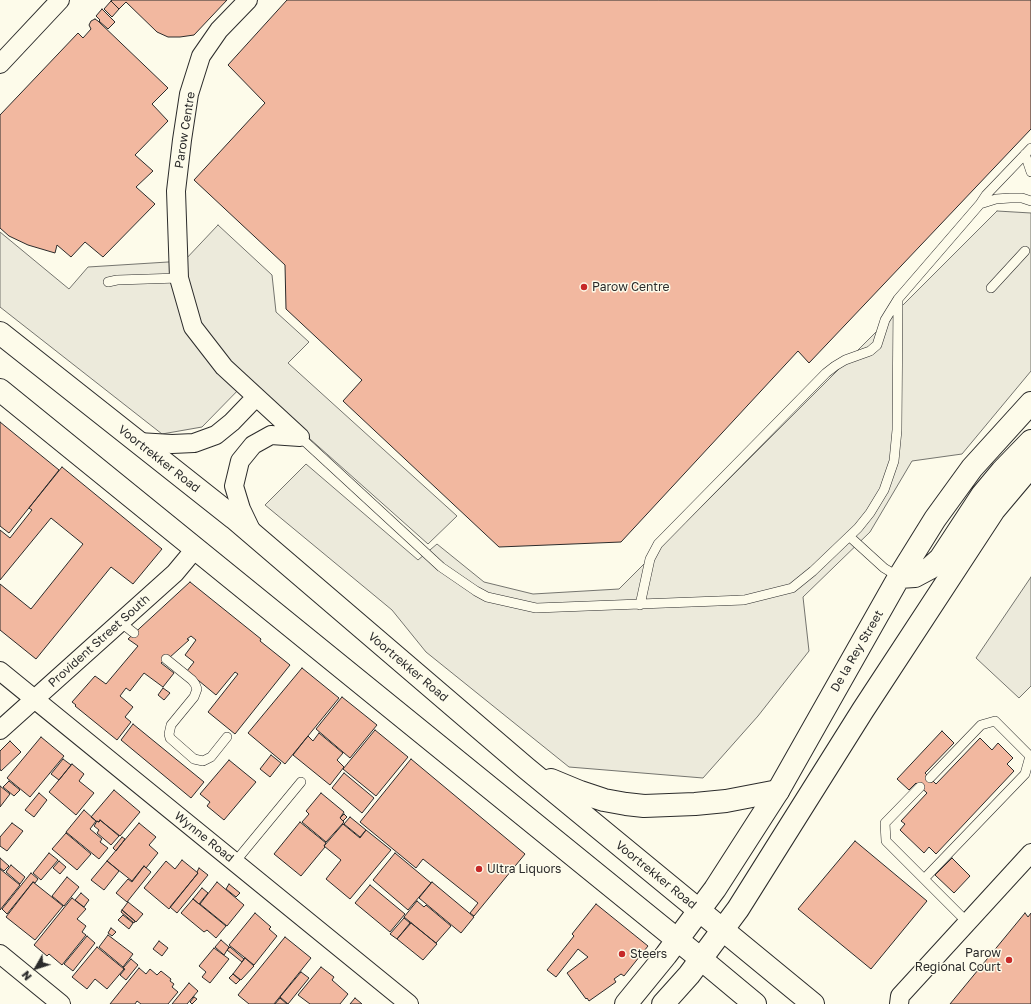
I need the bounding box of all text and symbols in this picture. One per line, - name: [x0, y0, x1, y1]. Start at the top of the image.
- street label: Parow Centre: [172, 91, 198, 169]
- place label: Parow Centre: [592, 280, 670, 294]
- marker: Parow Centre: [579, 282, 589, 292]
- street label: Voortrekker Road: [115, 422, 203, 496]
- street label: Provident Street South: [45, 592, 153, 690]
- street label: De la Rey Street: [828, 608, 886, 694]
- street label: Voortrekker Road: [365, 629, 451, 705]
- street label: Wynne Road: [171, 809, 237, 865]
- street label: Voortrekker Road: [612, 838, 700, 912]
- place label: Ultra Liquors: [487, 862, 561, 876]
- marker: Ultra Liquors: [474, 864, 484, 874]
- place label: Parow Regional Court: [915, 946, 1001, 974]
- place label: Steers: [630, 947, 667, 961]
- north arrow: [16, 948, 56, 988]
- marker: Steers: [617, 949, 627, 959]
- marker: Parow Regional Court: [1004, 955, 1014, 965]
- text: N: [19, 969, 34, 983]

